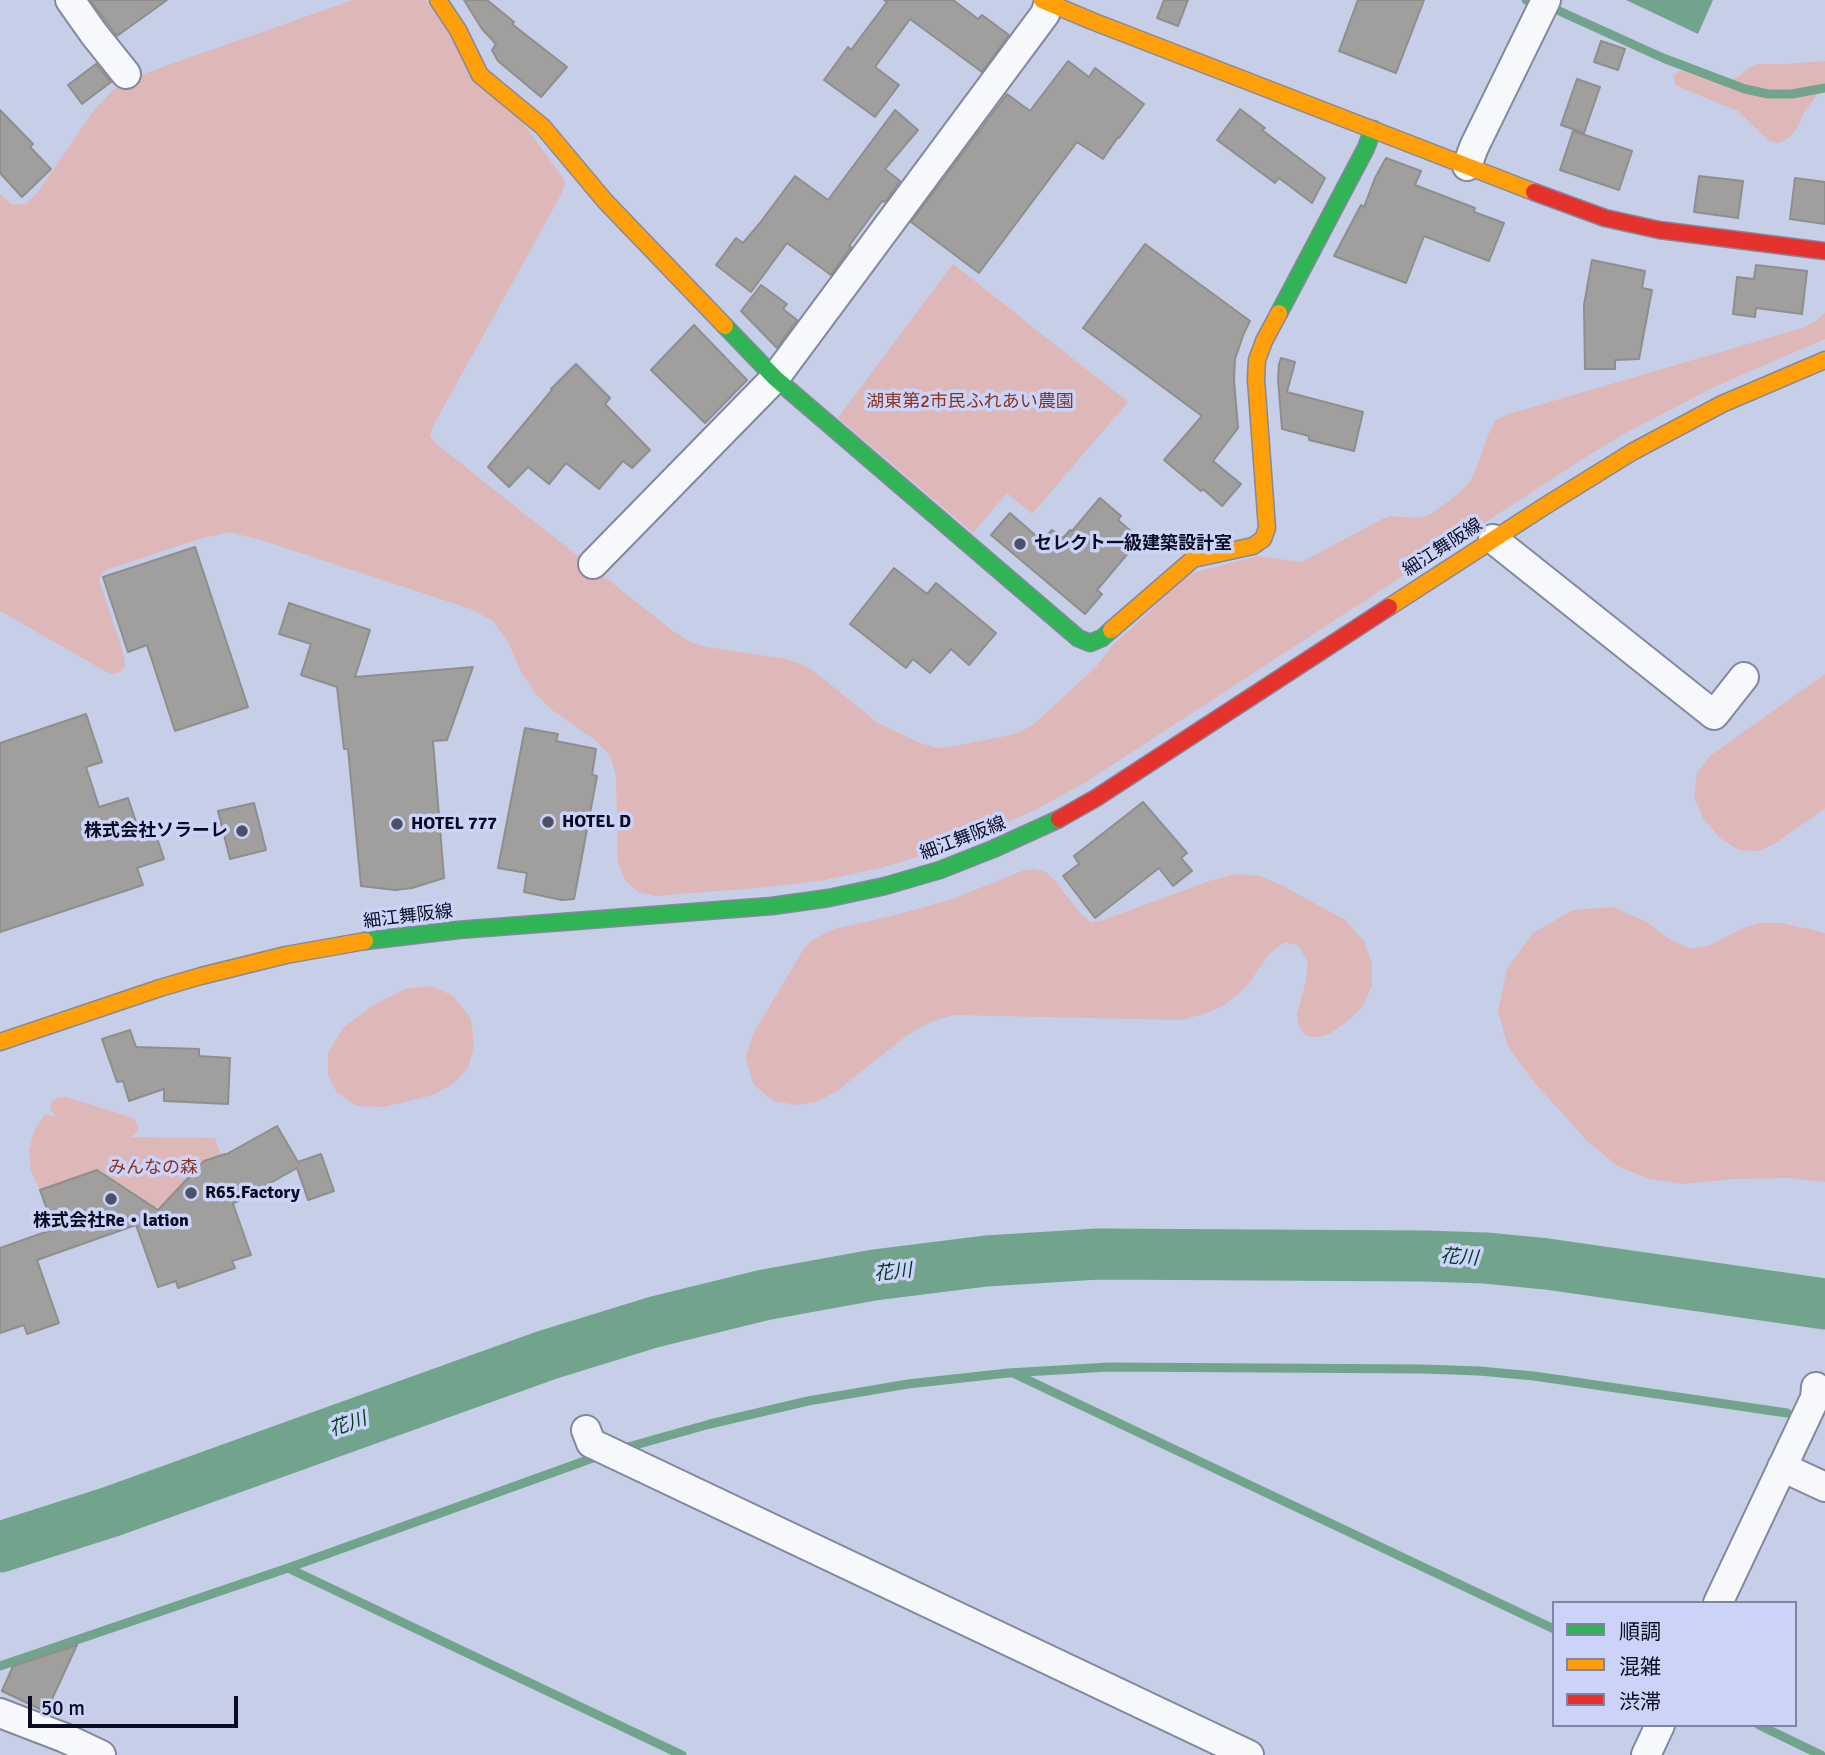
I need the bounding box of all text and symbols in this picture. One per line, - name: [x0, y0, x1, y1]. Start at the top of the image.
- park label: 湖東第2市民ふれあい農園: [866, 391, 1074, 413]
- street label: 細江舞阪線: [1399, 514, 1487, 582]
- place label: セレクト一級建築設計室: [1034, 533, 1232, 555]
- marker: セレクト一級建築設計室: [1012, 536, 1028, 552]
- place label: HOTEL D: [562, 811, 631, 833]
- place label: HOTEL 777: [411, 813, 497, 835]
- street label: 細江舞阪線: [917, 813, 1009, 865]
- marker: HOTEL D: [540, 814, 556, 830]
- marker: HOTEL 777: [389, 816, 405, 832]
- place label: 株式会社ソラーレ: [84, 820, 228, 842]
- marker: 株式会社ソラーレ: [234, 823, 250, 839]
- street label: 細江舞阪線: [362, 901, 454, 933]
- park label: みんなの森: [108, 1157, 198, 1179]
- place label: R65.Factory: [205, 1182, 300, 1204]
- marker: R65.Factory: [183, 1185, 199, 1201]
- marker: 株式会社Re・lation: [103, 1191, 119, 1207]
- place label: 株式会社Re・lation: [33, 1210, 189, 1232]
- water label: 花川: [1439, 1245, 1479, 1271]
- water label: 花川: [873, 1260, 913, 1286]
- water label: 花川: [326, 1408, 370, 1442]
- legend: [1552, 1601, 1797, 1727]
- text: 順調: [1619, 1619, 1661, 1645]
- text: 混雑: [1619, 1654, 1661, 1680]
- scale bar: [32, 1682, 242, 1726]
- text: 渋滞: [1619, 1689, 1661, 1715]
- text: 50 m: [41, 1695, 85, 1721]

